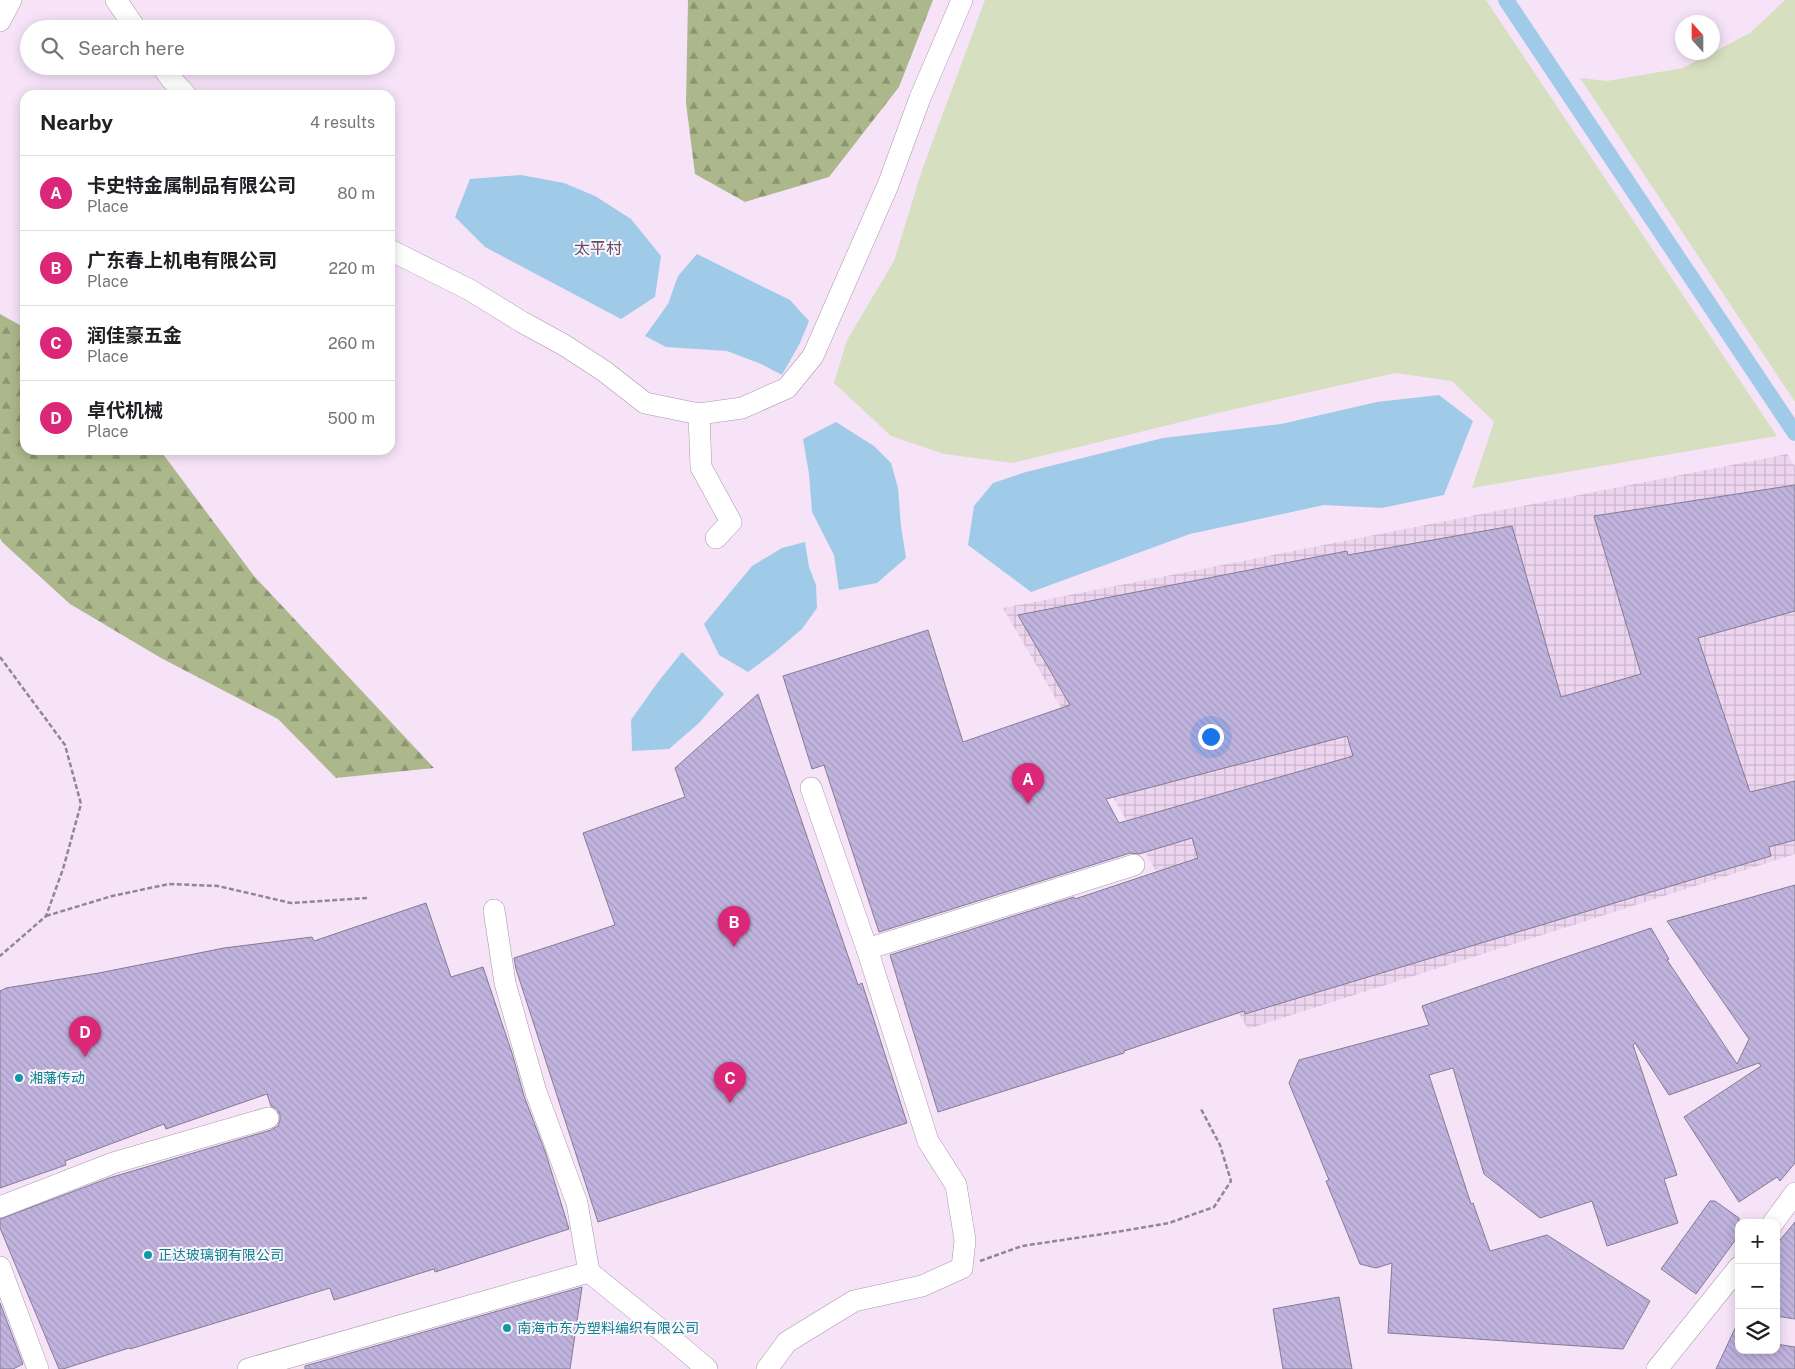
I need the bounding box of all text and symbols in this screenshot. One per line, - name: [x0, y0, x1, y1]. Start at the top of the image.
- north arrow: [1675, 15, 1720, 60]
- search box: [20, 20, 395, 75]
- icon: search: [38, 34, 66, 62]
- text: Search here: [78, 37, 185, 59]
- text: Nearby: [40, 110, 113, 135]
- text: 4 results: [310, 113, 375, 132]
- text: 卡史特金属制品有限公司: [87, 174, 296, 196]
- text: A: [50, 184, 62, 203]
- text: 80 m: [337, 184, 375, 203]
- text: Place: [87, 197, 129, 216]
- district label: 太平村: [574, 239, 622, 258]
- text: 广东春上机电有限公司: [87, 249, 277, 271]
- text: B: [51, 259, 61, 278]
- text: 220 m: [328, 259, 375, 278]
- text: Place: [87, 272, 129, 291]
- text: 润佳豪五金: [87, 324, 182, 346]
- text: C: [50, 334, 62, 353]
- text: 260 m: [328, 334, 375, 353]
- text: Place: [87, 347, 129, 366]
- text: 卓代机械: [87, 399, 163, 421]
- text: D: [50, 409, 62, 428]
- text: 500 m: [328, 409, 375, 428]
- text: Place: [87, 422, 129, 441]
- your location: [1198, 724, 1224, 750]
- pin: A: [1012, 763, 1044, 804]
- pin: B: [718, 906, 750, 947]
- pin: D: [69, 1016, 101, 1057]
- pin: C: [714, 1062, 746, 1103]
- place label: 湘藩传动: [29, 1070, 85, 1086]
- marker: 湘藩传动: [13, 1072, 25, 1084]
- map controls: [1735, 1219, 1780, 1354]
- button: +: [1735, 1219, 1780, 1264]
- place label: 正达玻璃钢有限公司: [158, 1247, 284, 1263]
- marker: 正达玻璃钢有限公司: [142, 1249, 154, 1261]
- button: −: [1735, 1264, 1780, 1309]
- button: layers: [1735, 1309, 1780, 1354]
- place label: 南海市东方塑料编织有限公司: [517, 1320, 699, 1336]
- marker: 南海市东方塑料编织有限公司: [501, 1322, 513, 1334]

